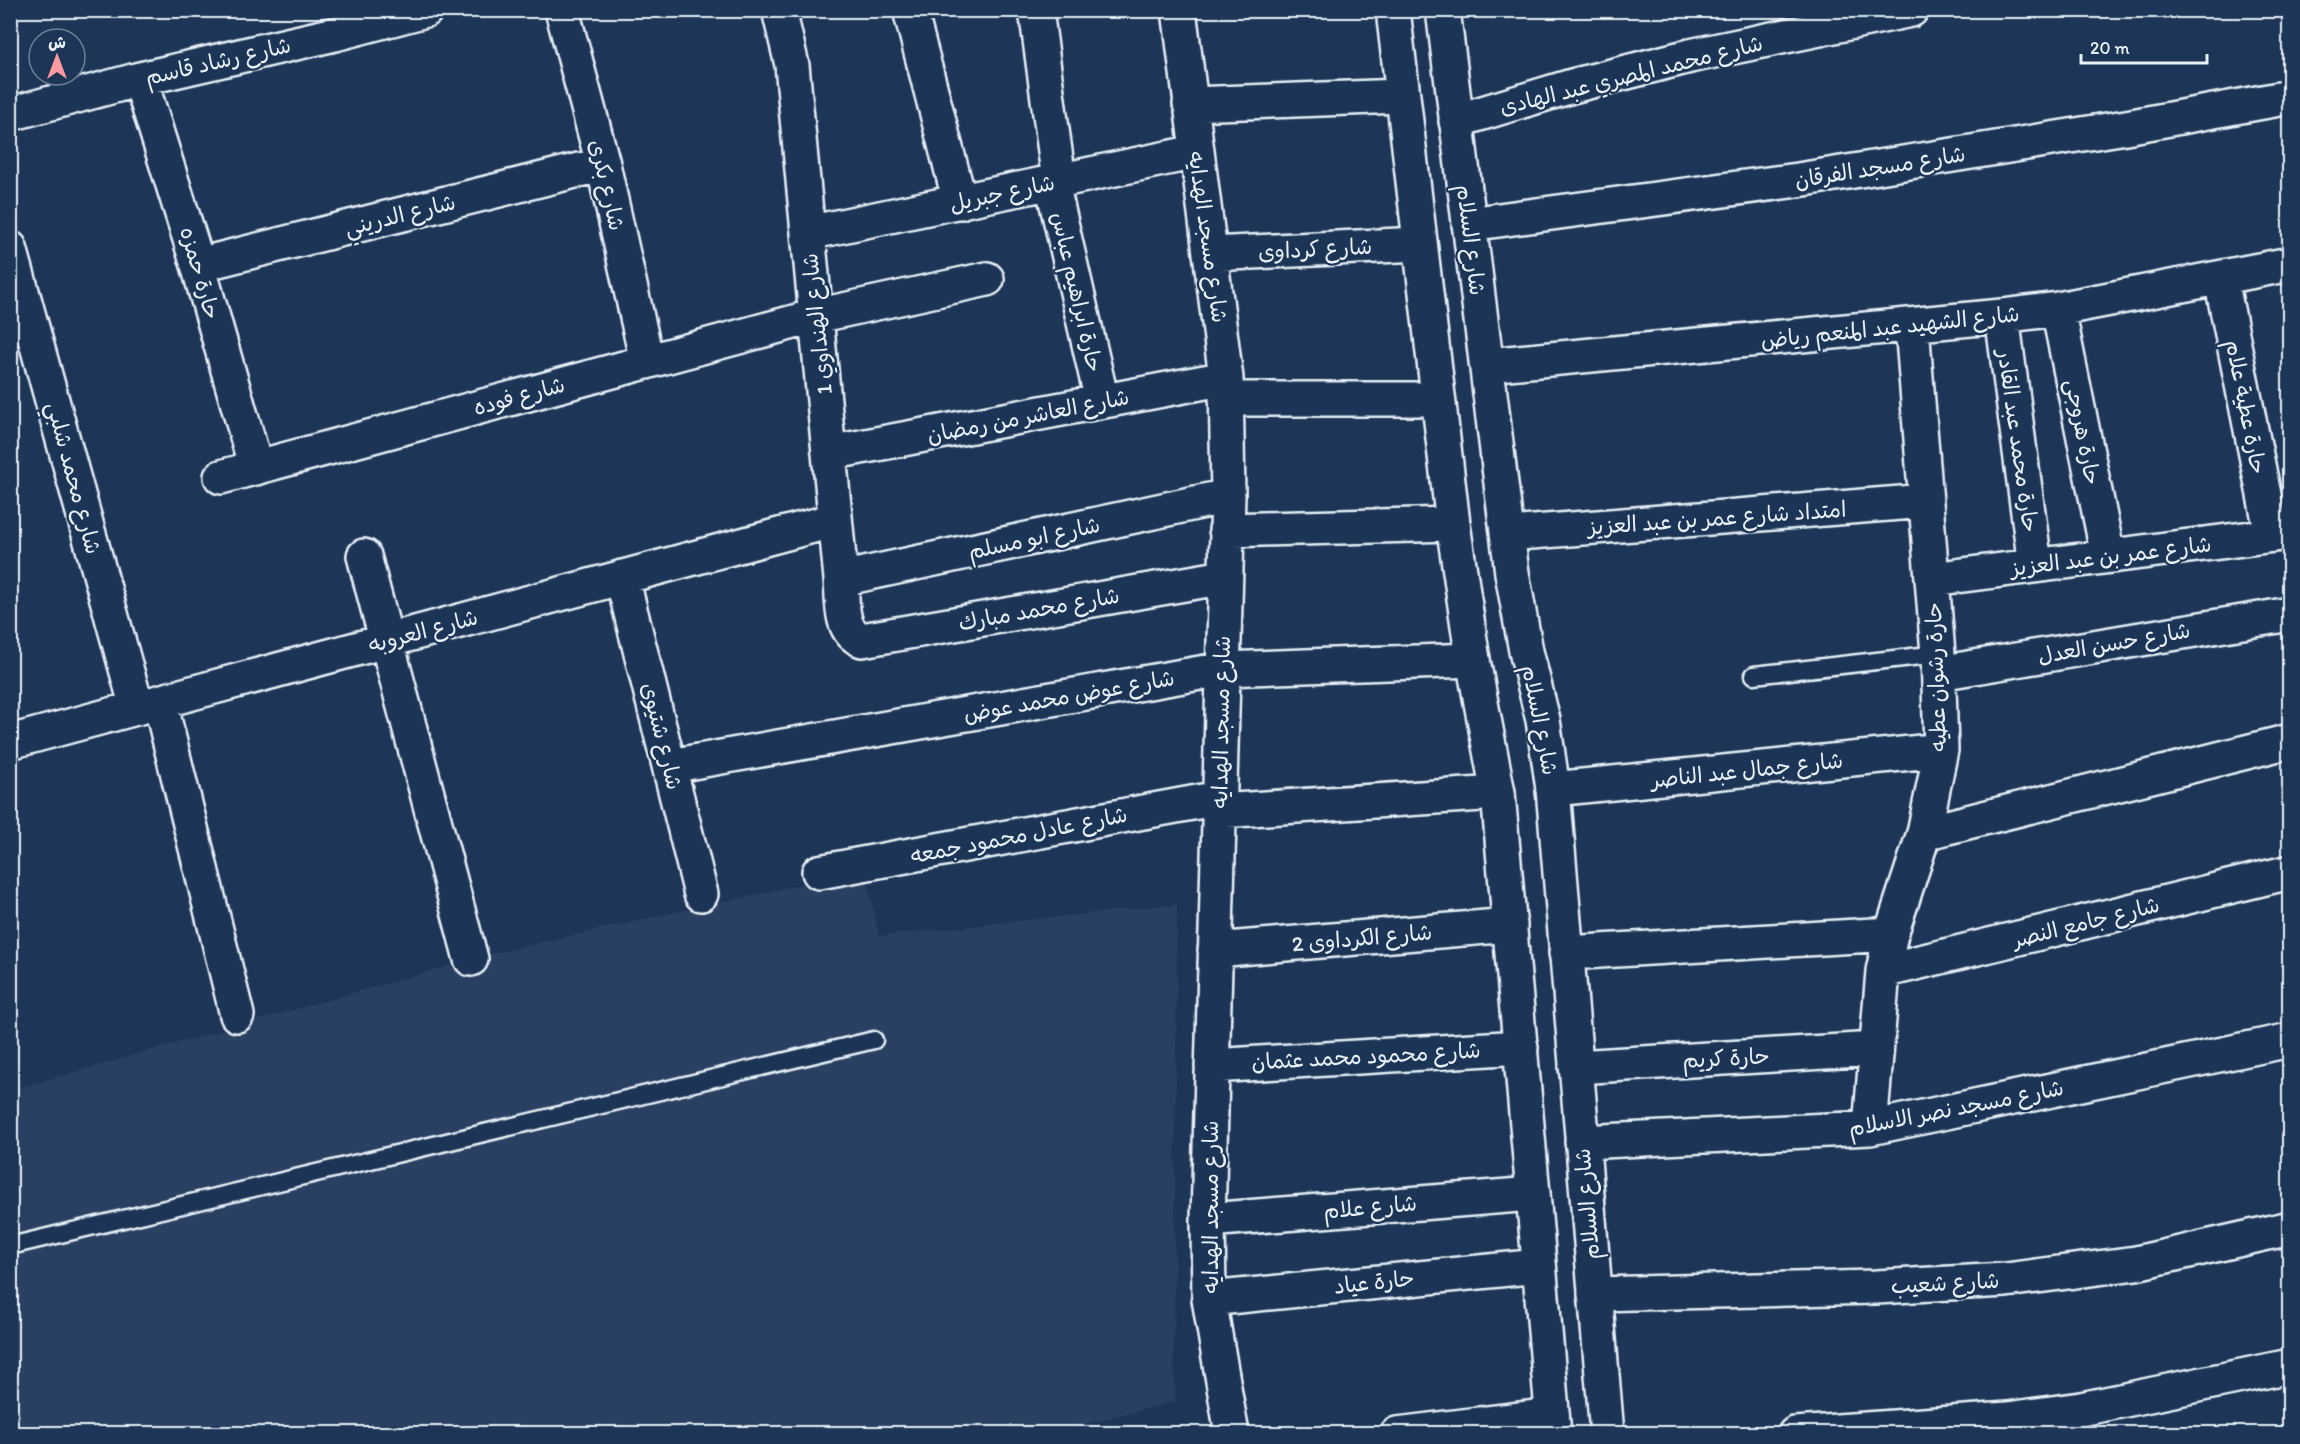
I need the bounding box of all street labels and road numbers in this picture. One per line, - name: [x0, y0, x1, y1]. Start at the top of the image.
- street label: شارع محمد المصري عبد الهادى: [1497, 29, 1766, 124]
- street label: شارع رشاد قاسم: [143, 31, 294, 94]
- street label: شارع بكرى: [581, 137, 631, 234]
- street label: شارع مسجد الفرقان: [1793, 140, 1968, 196]
- street label: شارع مسجد الهدايه: [1181, 150, 1233, 325]
- street label: شارع جبريل: [947, 169, 1058, 219]
- street label: شارع السلام: [1448, 183, 1491, 297]
- street label: شارع الدريني: [342, 188, 460, 248]
- street label: حارة ابراهيم عباس: [1043, 209, 1109, 375]
- street label: حارة حمزه: [174, 224, 226, 322]
- street label: شارع كرداوى: [1257, 233, 1373, 267]
- street label: شارع الهنداوي 1: [796, 252, 841, 396]
- street label: شارع الشهيد عبد المنعم رياض: [1759, 300, 2021, 357]
- street label: حارة عطية علام: [2217, 338, 2272, 477]
- street label: حارة محمد عبد القادر: [1992, 346, 2044, 534]
- street label: شارع فوده: [470, 371, 568, 423]
- street label: حارة هروجى: [2059, 377, 2106, 487]
- street label: شارع العاشر من رمضان: [925, 383, 1132, 451]
- street label: شارع محمد شلبي: [35, 399, 107, 559]
- street label: امتداد شارع عمر بن عبد العزيز: [1585, 495, 1847, 543]
- street label: شارع ابو مسلم: [966, 511, 1103, 568]
- street label: شارع عمر بن عبد العزيز: [2007, 530, 2213, 584]
- street label: شارع محمد مبارك: [956, 582, 1122, 638]
- street label: حارة رشوان عطيه: [1920, 602, 1952, 752]
- street label: شارع العروبه: [365, 603, 481, 661]
- street label: شارع حسن العدل: [2036, 616, 2193, 672]
- street label: شارع مسجد الهدايه: [1206, 635, 1238, 809]
- street label: شارع السلام: [1513, 663, 1564, 778]
- street label: شارع عوض محمد عوض: [961, 664, 1177, 730]
- street label: شارع شتيوى: [634, 680, 688, 793]
- street label: شارع جمال عبد الناصر: [1648, 746, 1845, 796]
- street label: شارع عادل محمود جمعه: [908, 801, 1130, 871]
- street label: شارع جامع النصر: [2008, 891, 2163, 957]
- street label: شارع الكرداوى 2: [1291, 918, 1433, 960]
- street label: شارع محمود محمد عثمان: [1251, 1037, 1481, 1077]
- street label: حارة كريم: [1682, 1042, 1771, 1077]
- street label: شارع مسجد نصر الاسلام: [1846, 1074, 2067, 1145]
- street label: شارع مسجد الهدايه: [1197, 1121, 1226, 1293]
- street label: شارع السلام: [1569, 1147, 1608, 1261]
- street label: شارع علام: [1322, 1189, 1418, 1228]
- street label: حارة عياد: [1332, 1264, 1416, 1300]
- street label: شارع شعيب: [1890, 1267, 2000, 1301]

